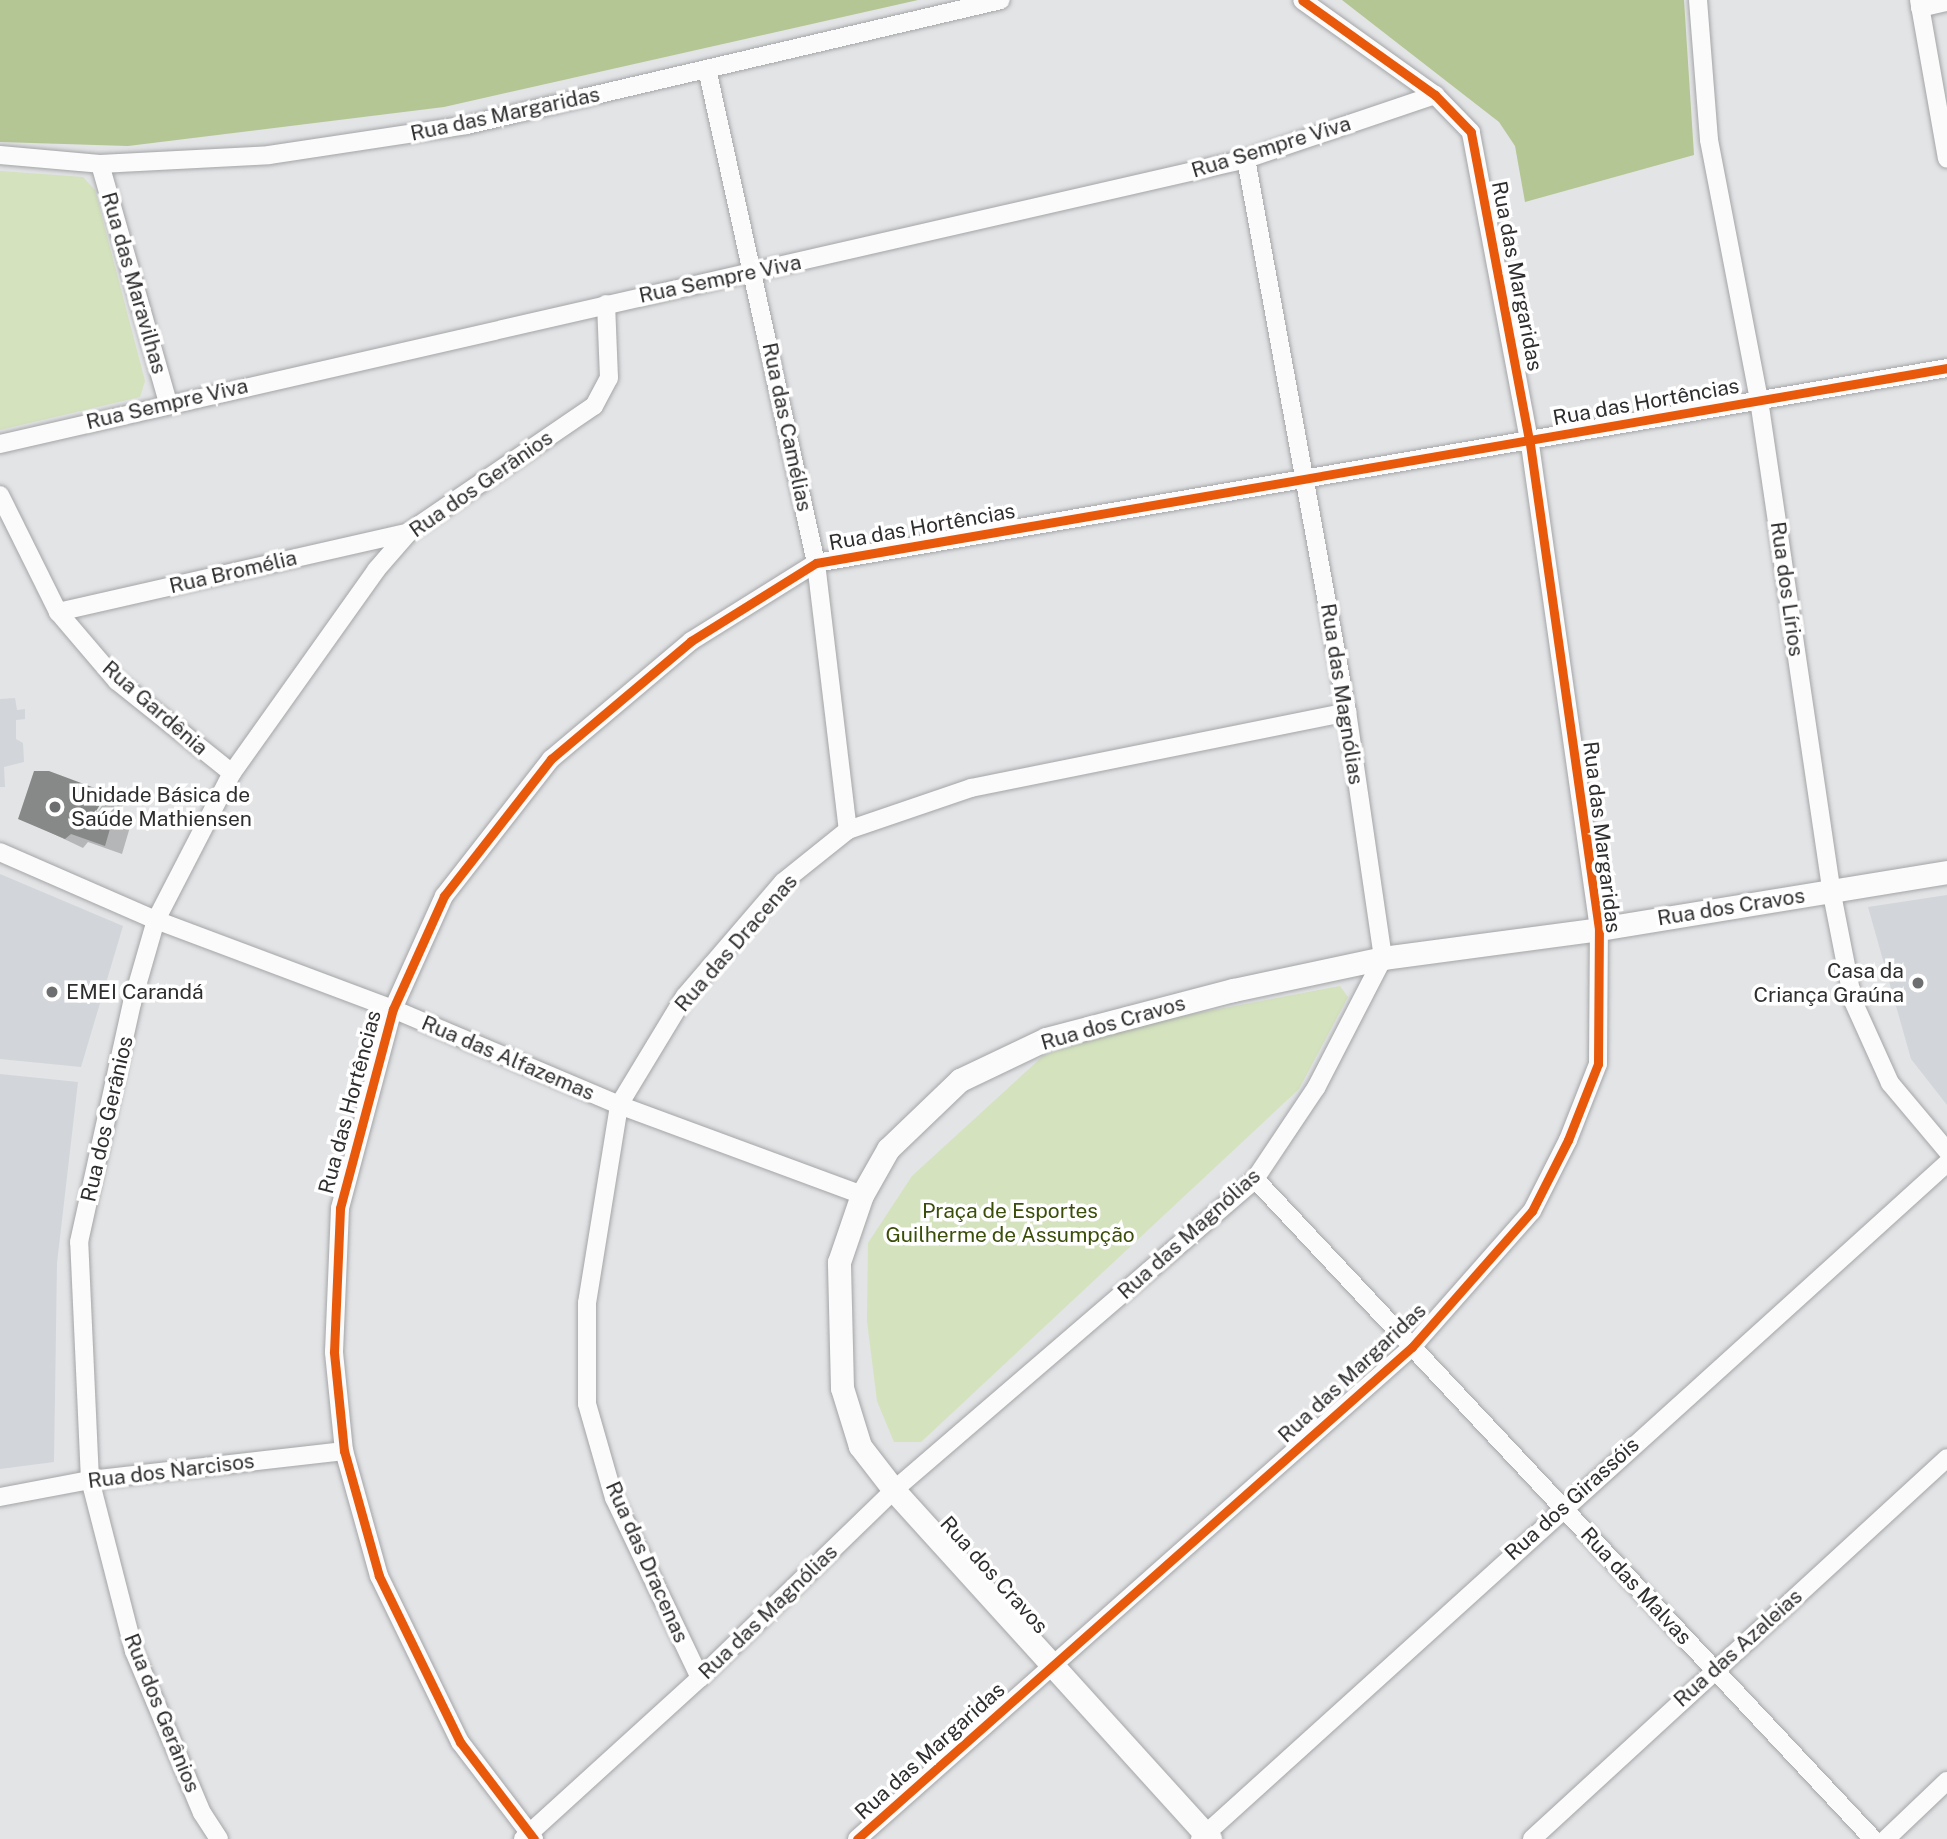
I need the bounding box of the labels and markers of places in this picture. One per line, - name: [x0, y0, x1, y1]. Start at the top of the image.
- place label: Unidade Básica de Saúde Mathiensen: [71, 782, 252, 832]
- marker: Unidade Básica de Saúde Mathiensen: [45, 797, 65, 817]
- place label: Casa da Criança Graúna: [1754, 958, 1904, 1008]
- marker: Casa da Criança Graúna: [1910, 975, 1926, 991]
- place label: EMEI Carandá: [66, 979, 204, 1005]
- marker: EMEI Carandá: [44, 984, 60, 1000]

